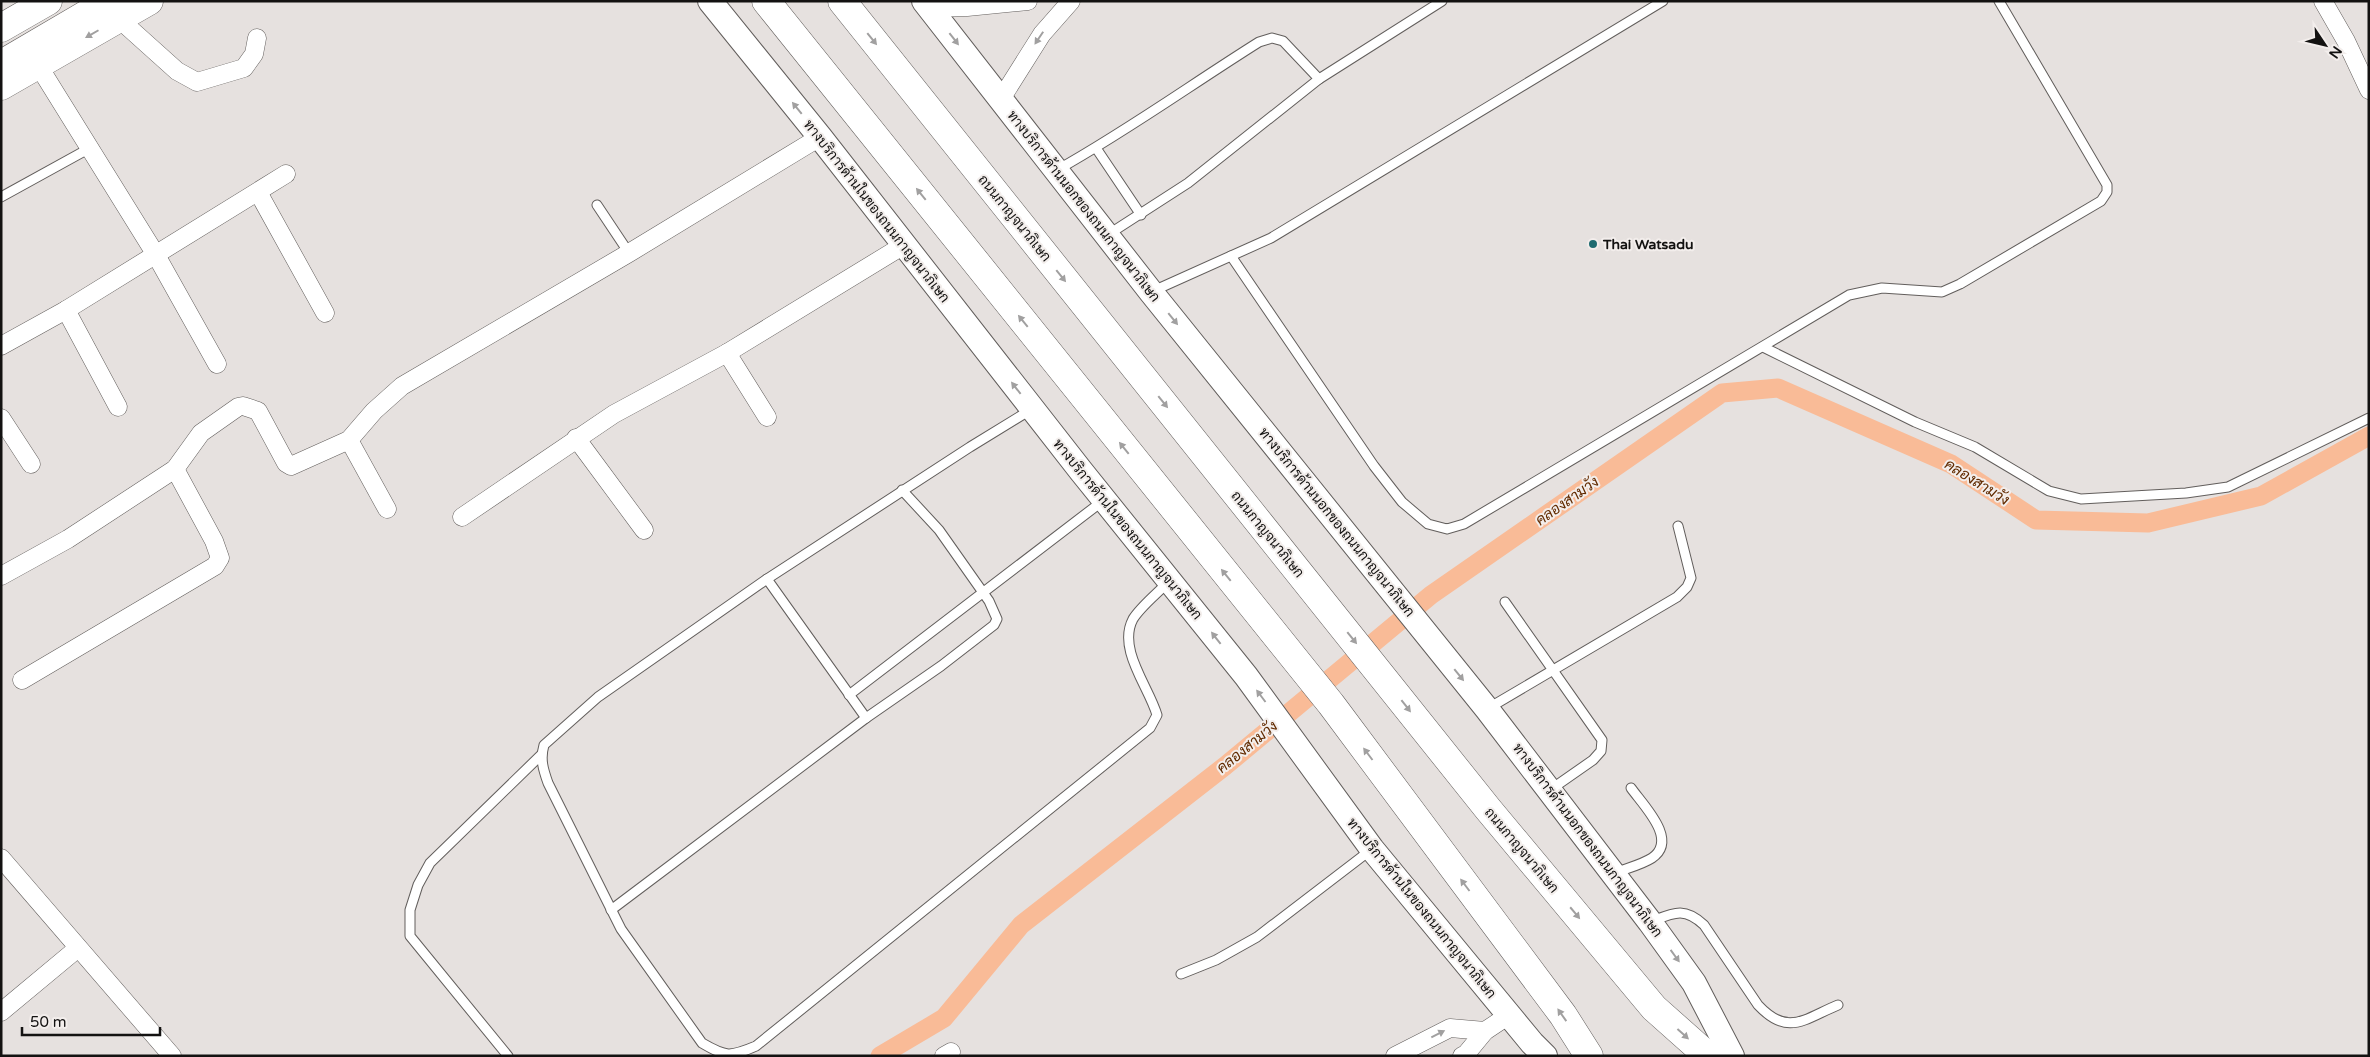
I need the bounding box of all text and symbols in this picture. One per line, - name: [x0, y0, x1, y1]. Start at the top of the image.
- north arrow: [2300, 20, 2350, 70]
- one-way arrow: [85, 29, 98, 38]
- one-way arrow: [1034, 31, 1044, 45]
- one-way arrow: [867, 32, 878, 45]
- one-way arrow: [949, 33, 960, 46]
- text: N: [2325, 43, 2345, 62]
- one-way arrow: [791, 102, 802, 115]
- street label: ทางบริการด้านนอกของถนนกาญจนาภิเษก: [1004, 107, 1164, 305]
- street label: ทางบริการด้านในของถนนกาญจนาภิเษก: [800, 116, 954, 306]
- street label: ถนนกาญจนาภิเษก: [975, 171, 1055, 265]
- one-way arrow: [916, 188, 927, 201]
- place label: Thai Watsadu: [1602, 236, 1694, 253]
- marker: Thai Watsadu: [1587, 238, 1599, 250]
- one-way arrow: [1056, 269, 1067, 282]
- one-way arrow: [1168, 312, 1179, 325]
- one-way arrow: [1017, 315, 1028, 328]
- one-way arrow: [1010, 382, 1021, 395]
- one-way arrow: [1157, 396, 1168, 409]
- street label: ทางบริการด้านนอกของถนนกาญจนาภิเษก: [1255, 424, 1419, 620]
- street label: ทางบริการด้านในของถนนกาญจนาภิเษก: [1049, 435, 1207, 623]
- one-way arrow: [1119, 442, 1130, 455]
- water label: คลองสามวัง: [1941, 455, 2013, 509]
- water label: คลองสามวัง: [1532, 473, 1602, 529]
- street label: ถนนกาญจนาภิเษก: [1228, 487, 1308, 581]
- one-way arrow: [1220, 569, 1231, 582]
- one-way arrow: [1210, 631, 1221, 644]
- one-way arrow: [1346, 631, 1357, 644]
- one-way arrow: [1454, 668, 1465, 681]
- one-way arrow: [1256, 689, 1266, 703]
- one-way arrow: [1400, 699, 1411, 712]
- water label: คลองสามวัง: [1213, 717, 1281, 777]
- street label: ทางบริการด้านนอกของถนนกาญจนาภิเษก: [1510, 740, 1666, 940]
- one-way arrow: [1363, 748, 1374, 761]
- street label: ถนนกาญจนาภิเษก: [1481, 804, 1563, 896]
- street label: ทางบริการด้านในของถนนกาญจนาภิเษก: [1343, 814, 1501, 1002]
- one-way arrow: [1460, 879, 1471, 892]
- one-way arrow: [1569, 907, 1580, 919]
- one-way arrow: [1670, 950, 1680, 963]
- scale bar: [22, 1004, 160, 1036]
- one-way arrow: [1557, 1008, 1567, 1022]
- text: 50 m: [30, 1013, 67, 1031]
- one-way arrow: [1677, 1028, 1689, 1040]
- one-way arrow: [1431, 1030, 1445, 1038]

